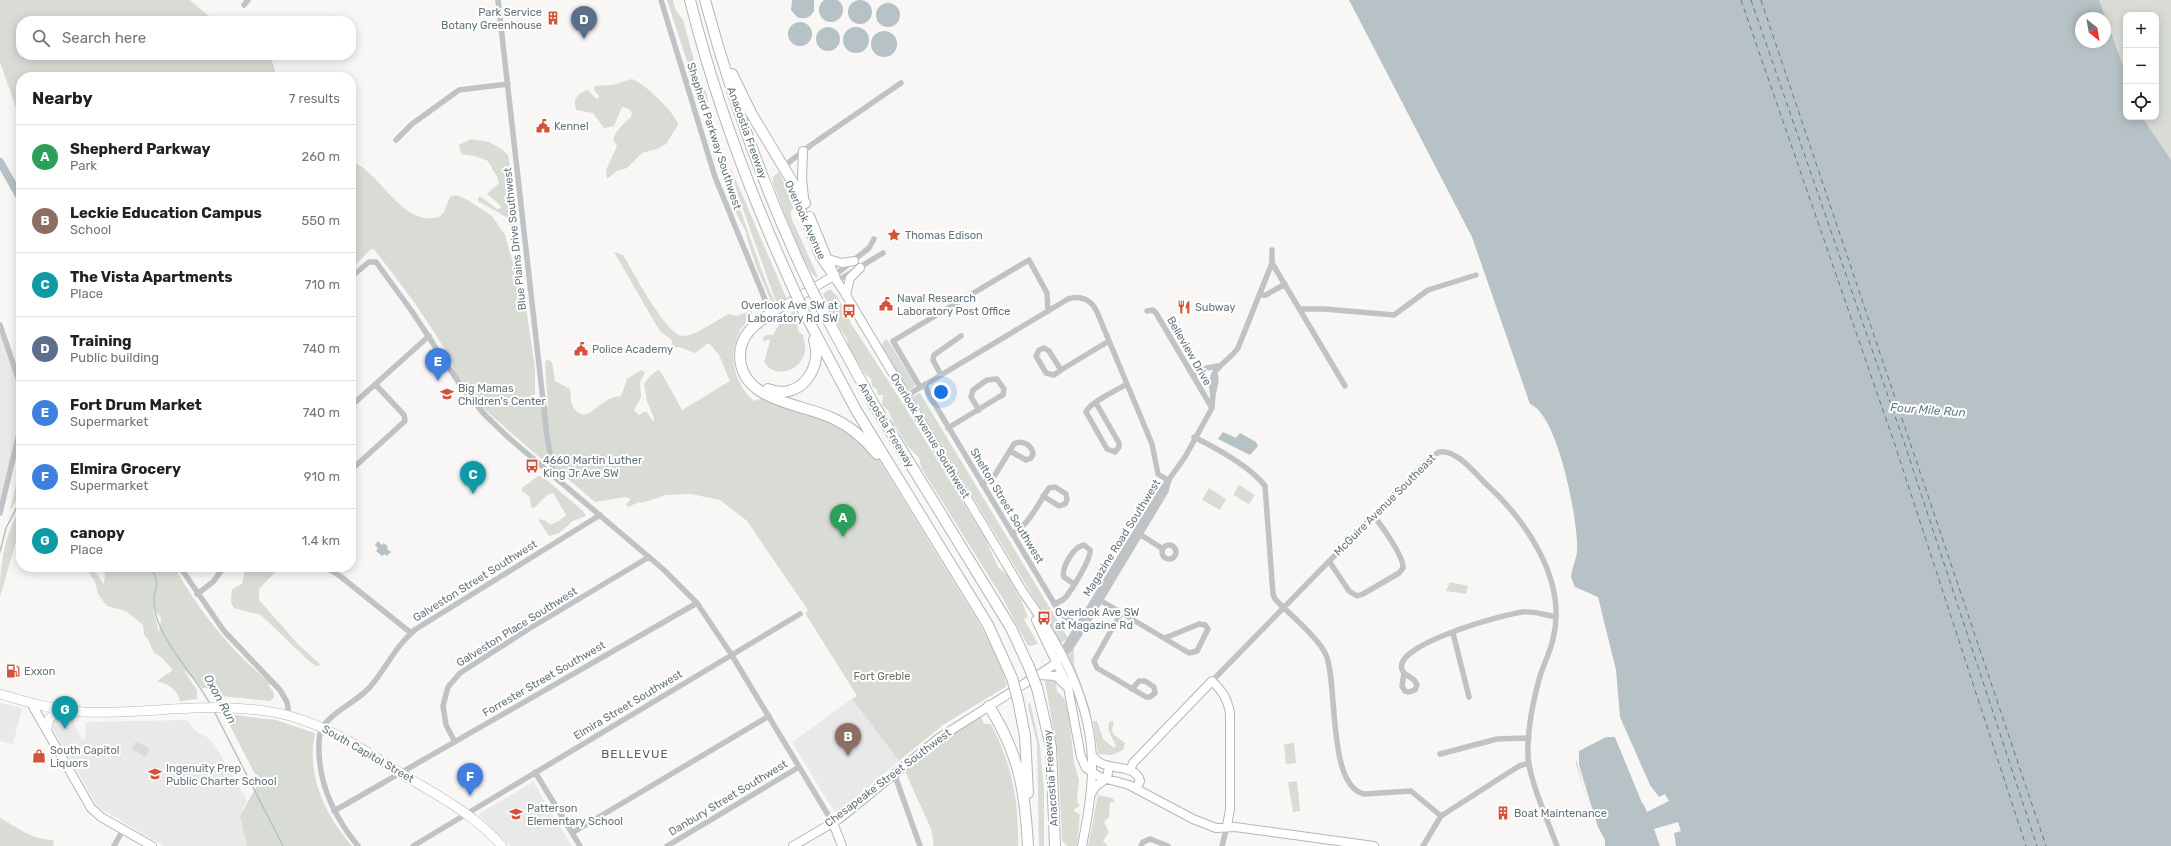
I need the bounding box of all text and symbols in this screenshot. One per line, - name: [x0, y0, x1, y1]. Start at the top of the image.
- place label: Park Service Botany Greenhouse: [441, 6, 542, 32]
- pin: D: [571, 6, 597, 39]
- building icon: Park Service Botany Greenhouse: [545, 10, 561, 26]
- north arrow: [2075, 12, 2111, 48]
- map controls: [2123, 12, 2159, 120]
- button: +: [2123, 12, 2159, 48]
- search box: [16, 16, 356, 60]
- icon: search: [30, 27, 52, 49]
- text: Search here: [62, 29, 146, 47]
- button: −: [2123, 48, 2159, 84]
- street label: Shepherd Parkway Southwest: [684, 61, 744, 212]
- button: locate: [2123, 84, 2159, 120]
- street label: Anacostia Freeway: [724, 85, 770, 181]
- text: Nearby: [32, 88, 93, 108]
- text: 7 results: [289, 91, 340, 106]
- public building icon: Kennel: [535, 118, 551, 134]
- place label: Kennel: [554, 120, 589, 133]
- text: Shepherd Parkway: [70, 140, 210, 158]
- text: A: [40, 149, 50, 164]
- text: 260 m: [302, 149, 340, 164]
- text: Park: [70, 158, 97, 173]
- street label: Blue Plains Drive Southwest: [501, 166, 529, 311]
- street label: Overlook Avenue: [782, 178, 828, 262]
- text: Leckie Education Campus: [70, 204, 262, 222]
- text: B: [40, 213, 50, 228]
- text: 550 m: [302, 213, 340, 228]
- text: School: [70, 222, 111, 237]
- place icon: Thomas Edison: [886, 227, 902, 243]
- place label: Thomas Edison: [905, 229, 983, 242]
- text: The Vista Apartments: [70, 268, 233, 286]
- text: C: [40, 277, 50, 292]
- text: 710 m: [305, 277, 340, 292]
- text: Place: [70, 286, 103, 301]
- place label: Naval Research Laboratory Post Office: [897, 292, 1011, 318]
- public building icon: Naval Research Laboratory Post Office: [878, 296, 894, 312]
- place label: Overlook Ave SW at Laboratory Rd SW: [741, 299, 839, 325]
- restaurant icon: Subway: [1176, 299, 1192, 315]
- place label: Subway: [1195, 301, 1236, 314]
- bus stop icon: Overlook Ave SW at Laboratory Rd SW: [841, 303, 857, 319]
- street label: Belleview Drive: [1164, 314, 1214, 388]
- text: Training: [70, 332, 132, 350]
- text: D: [40, 341, 50, 356]
- text: 740 m: [303, 341, 340, 356]
- public building icon: Police Academy: [573, 341, 589, 357]
- place label: Police Academy: [592, 343, 673, 356]
- pin: E: [425, 348, 451, 381]
- text: Public building: [70, 350, 159, 365]
- street label: Overlook Avenue Southwest: [887, 371, 973, 501]
- street label: Anacostia Freeway: [855, 380, 917, 470]
- place label: Big Mamas Children's Center: [458, 382, 546, 408]
- your location: [931, 382, 951, 402]
- school or university icon: Big Mamas Children's Center: [439, 386, 455, 402]
- text: Fort Drum Market: [70, 396, 202, 414]
- water label: Four Mile Run: [1890, 400, 1966, 420]
- text: E: [41, 405, 49, 420]
- text: 740 m: [303, 405, 340, 420]
- text: Supermarket: [70, 414, 148, 429]
- street label: Shelton Street Southwest: [967, 446, 1047, 567]
- street label: McGuire Avenue Southeast: [1331, 451, 1439, 559]
- place label: 4660 Martin Luther King Jr Ave SW: [543, 454, 643, 480]
- bus stop icon: 4660 Martin Luther King Jr Ave SW: [524, 458, 540, 474]
- text: Elmira Grocery: [70, 460, 181, 478]
- pin: C: [460, 461, 486, 494]
- text: F: [41, 469, 49, 484]
- text: 910 m: [304, 469, 340, 484]
- street label: Magazine Road Southwest: [1081, 477, 1164, 599]
- text: Supermarket: [70, 478, 148, 493]
- pin: A: [830, 504, 856, 537]
- text: canopy: [70, 524, 125, 542]
- text: G: [40, 533, 50, 548]
- text: 1.4 km: [302, 533, 340, 548]
- street label: Galveston Street Southwest: [411, 537, 540, 625]
- text: Place: [70, 542, 103, 557]
- street label: Galveston Place Southwest: [454, 584, 580, 670]
- place label: Overlook Ave SW at Magazine Rd: [1055, 606, 1139, 632]
- bus stop icon: Overlook Ave SW at Magazine Rd: [1036, 610, 1052, 626]
- street label: Forrester Street Southwest: [480, 638, 608, 720]
- fuel station icon: Exxon: [5, 663, 21, 679]
- place label: Exxon: [24, 665, 55, 678]
- street label: Elmira Street Southwest: [571, 667, 685, 743]
- park label: Fort Greble: [854, 670, 910, 683]
- water label: Oxon Run: [201, 672, 239, 726]
- pin: G: [52, 696, 78, 729]
- street label: South Capitol Street: [320, 722, 417, 786]
- pin: B: [835, 723, 861, 756]
- street label: Chesapeake Street Southwest: [822, 726, 954, 830]
- street label: Anacostia Freeway: [1041, 729, 1061, 827]
- place label: South Capitol Liquors: [50, 744, 119, 770]
- district label: BELLEVUE: [601, 747, 669, 761]
- shop icon: South Capitol Liquors: [31, 748, 47, 764]
- street label: Danbury Street Southwest: [666, 757, 790, 839]
- place label: Ingenuity Prep Public Charter School: [166, 762, 277, 788]
- pin: F: [457, 763, 483, 796]
- school or university icon: Ingenuity Prep Public Charter School: [147, 766, 163, 782]
- place label: Patterson Elementary School: [527, 802, 623, 828]
- building icon: Boat Maintenance: [1495, 805, 1511, 821]
- school or university icon: Patterson Elementary School: [508, 806, 524, 822]
- place label: Boat Maintenance: [1514, 807, 1607, 820]

